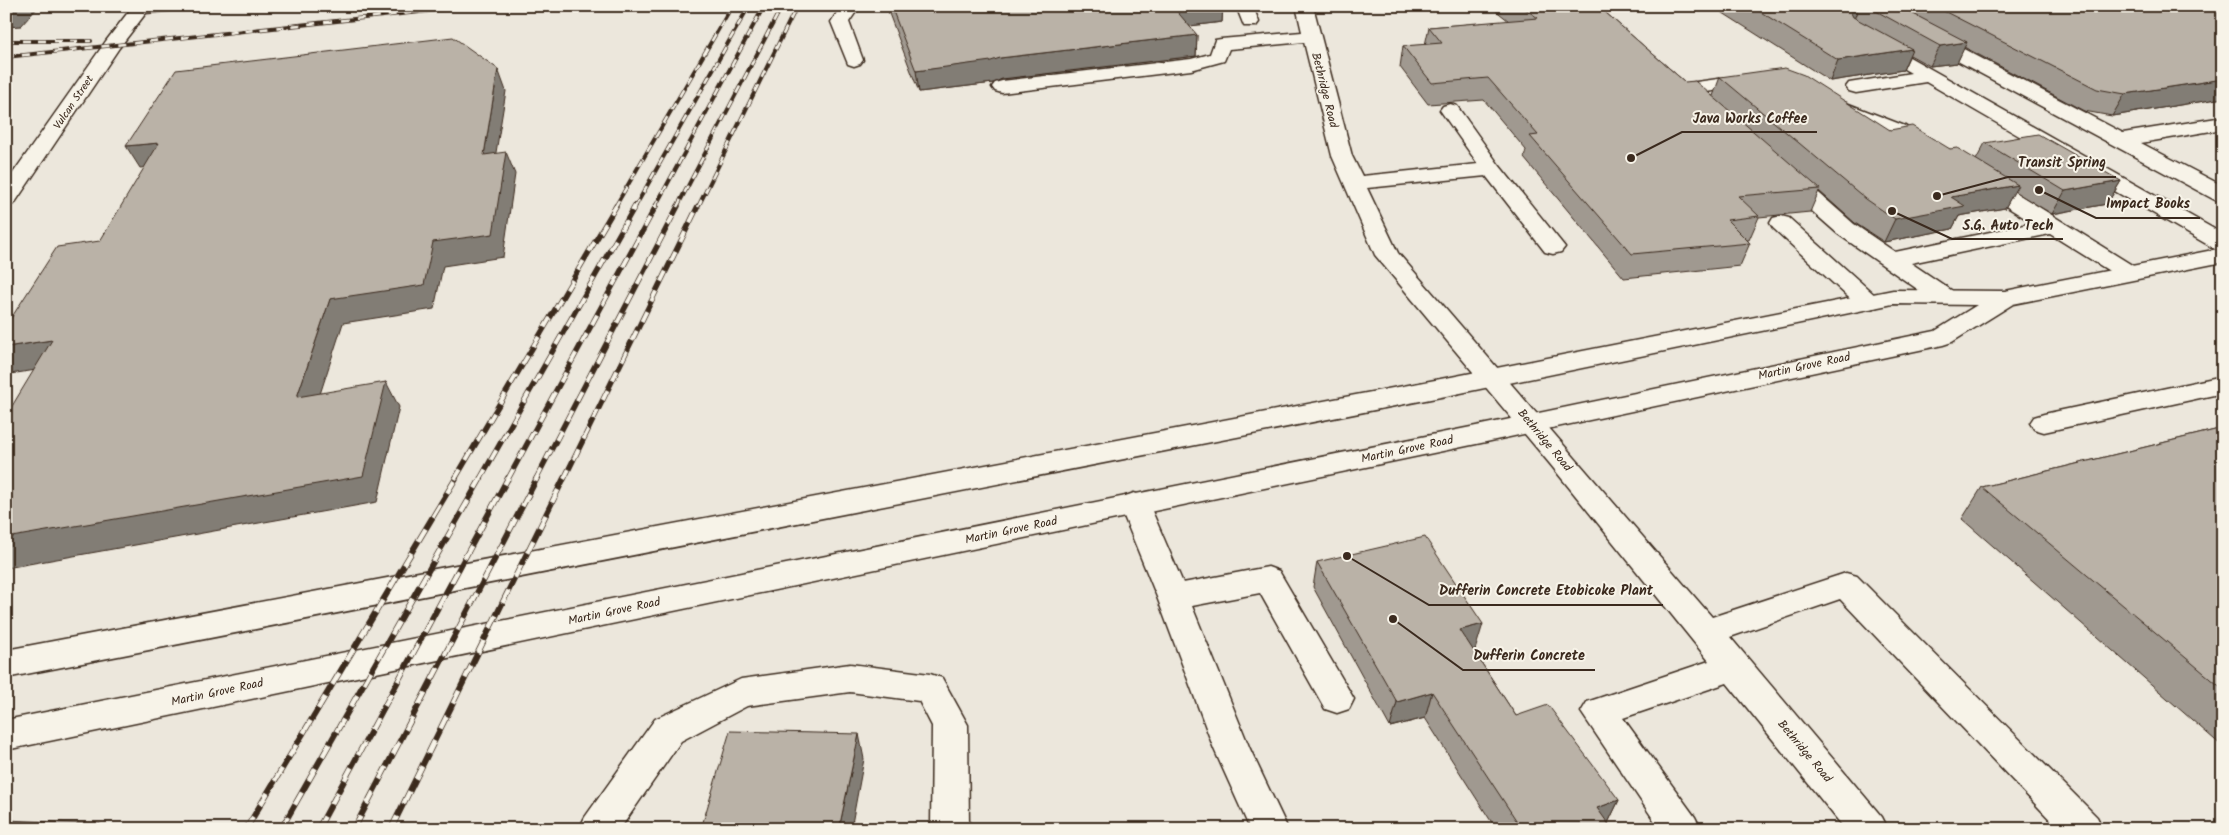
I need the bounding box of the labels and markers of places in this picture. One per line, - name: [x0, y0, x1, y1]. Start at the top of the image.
- callout: Java Works Coffee: [1682, 103, 1817, 132]
- callout: Transit Spring: [2008, 148, 2116, 177]
- callout: Impact Books: [2096, 189, 2200, 218]
- callout: S.G. Auto Tech: [1952, 210, 2063, 239]
- callout: Dufferin Concrete Etobicoke Plant: [1429, 576, 1663, 605]
- callout: Dufferin Concrete: [1463, 641, 1595, 670]

